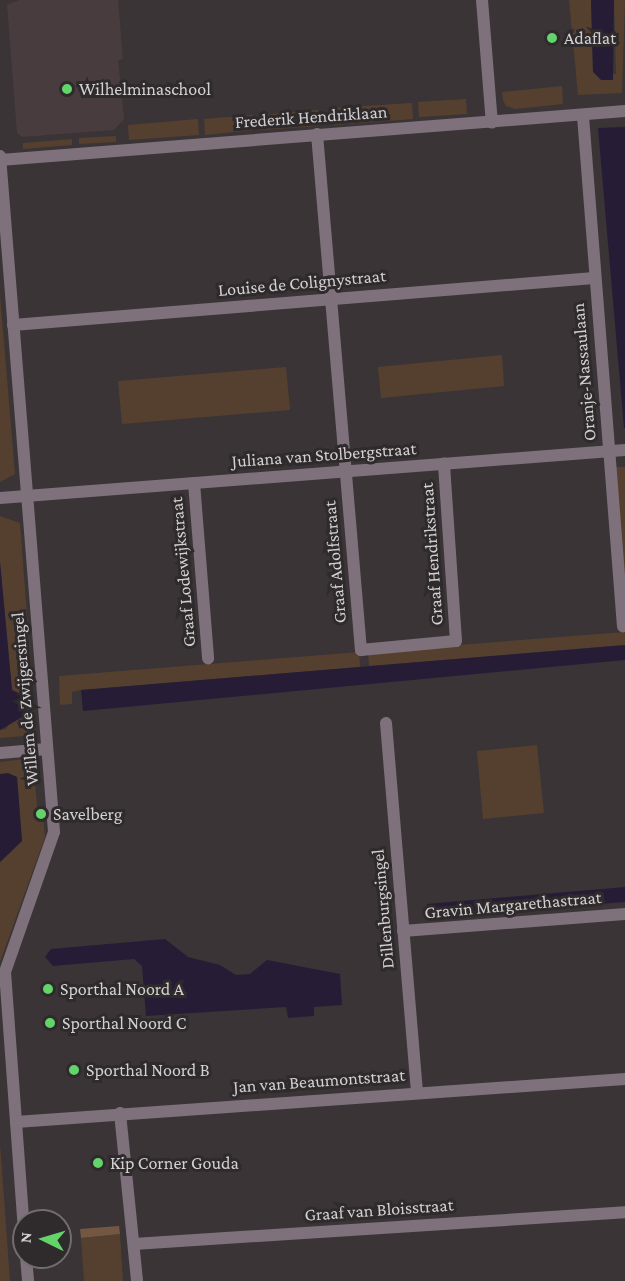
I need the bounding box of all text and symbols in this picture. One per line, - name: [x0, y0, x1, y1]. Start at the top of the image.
- place label: Adaflat: [564, 27, 616, 49]
- marker: Adaflat: [545, 31, 559, 45]
- place label: Wilhelminaschool: [79, 78, 211, 100]
- marker: Wilhelminaschool: [60, 82, 74, 96]
- street label: Frederik Hendriklaan: [234, 101, 388, 133]
- street label: Louise de Colignystraat: [217, 265, 387, 301]
- street label: Oranje-Nassaulaan: [567, 302, 601, 442]
- street label: Juliana van Stolbergstraat: [231, 438, 417, 472]
- street label: Graaf Hendrikstraat: [416, 482, 448, 626]
- street label: Graaf Lodewijkstraat: [166, 496, 200, 648]
- street label: Graaf Adolfstraat: [319, 500, 351, 624]
- street label: Willem de Zwijgersingel: [7, 611, 43, 787]
- place label: Savelberg: [53, 803, 122, 825]
- marker: Savelberg: [34, 807, 48, 821]
- street label: Dillenburgsingel: [367, 848, 399, 970]
- street label: Gravin Margarethastraat: [424, 886, 602, 924]
- place label: Sporthal Noord A: [60, 978, 184, 1000]
- marker: Sporthal Noord A: [41, 982, 55, 996]
- place label: Sporthal Noord C: [62, 1012, 186, 1034]
- marker: Sporthal Noord C: [43, 1016, 57, 1030]
- place label: Sporthal Noord B: [86, 1059, 210, 1081]
- marker: Sporthal Noord B: [67, 1063, 81, 1077]
- street label: Jan van Beaumontstraat: [232, 1064, 406, 1098]
- place label: Kip Corner Gouda: [110, 1152, 239, 1174]
- marker: Kip Corner Gouda: [91, 1156, 105, 1170]
- street label: Graaf van Bloisstraat: [304, 1194, 454, 1226]
- north arrow: [12, 1209, 72, 1269]
- text: N: [17, 1231, 35, 1244]

